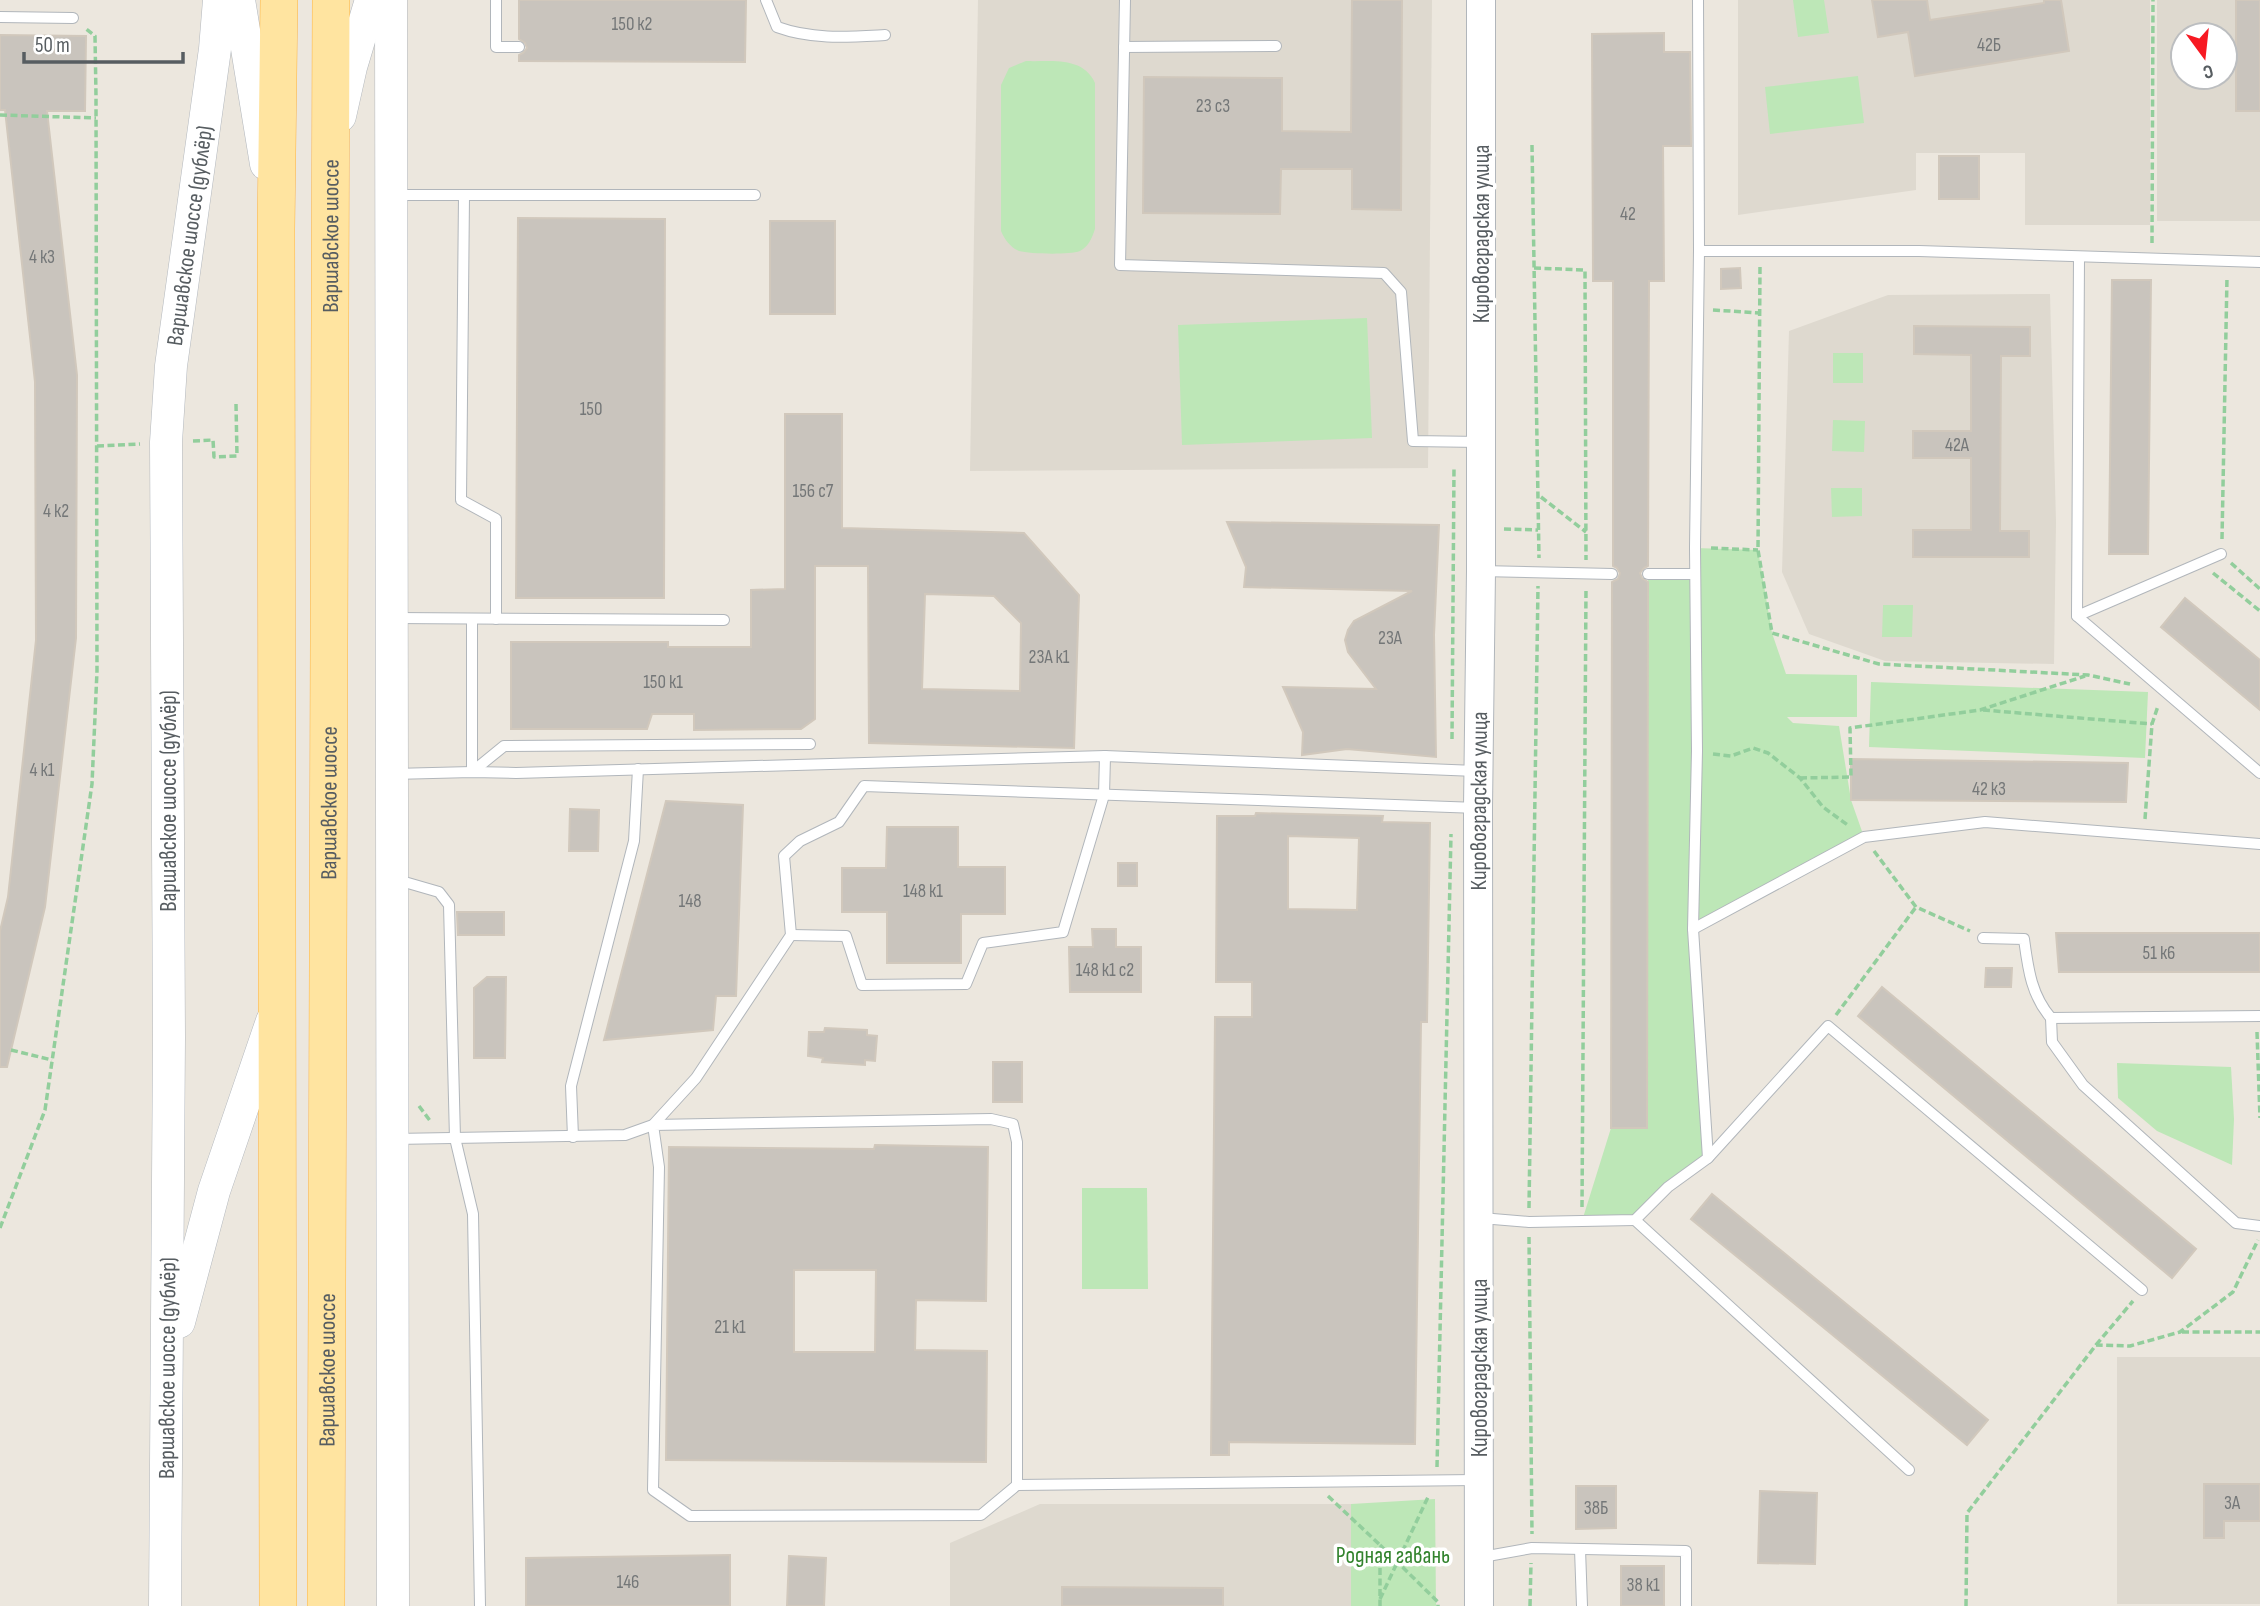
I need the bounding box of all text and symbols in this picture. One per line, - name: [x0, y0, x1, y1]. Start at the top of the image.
- house number: 150 к2: [612, 13, 652, 36]
- scale bar: [24, 21, 184, 65]
- north arrow: [2169, 21, 2239, 91]
- text: 50 m: [35, 33, 70, 58]
- house number: 42Б: [1977, 34, 2001, 57]
- text: С: [2200, 59, 2216, 83]
- house number: 23 с3: [1196, 95, 1230, 118]
- street label: Варшавское шоссе (дублёр): [161, 124, 219, 347]
- street label: Кировоградская улица: [1468, 145, 1496, 323]
- street label: Варшавское шоссе: [317, 159, 346, 313]
- house number: 42: [1620, 203, 1636, 226]
- house number: 4 к3: [29, 246, 55, 269]
- house number: 150: [580, 398, 602, 421]
- house number: 42А: [1945, 434, 1970, 457]
- house number: 156 c7: [793, 480, 834, 503]
- house number: 4 к2: [43, 500, 69, 523]
- house number: 23А: [1378, 627, 1403, 650]
- house number: 23А к1: [1029, 646, 1070, 669]
- house number: 150 к1: [643, 671, 683, 694]
- street label: Варшавское шоссе (дублёр): [155, 690, 183, 912]
- street label: Кировоградская улица: [1465, 711, 1494, 890]
- street label: Варшавское шоссе: [315, 726, 344, 880]
- house number: 4 к1: [30, 759, 55, 782]
- house number: 42 к3: [1972, 778, 2006, 801]
- house number: 148 к1: [903, 880, 943, 903]
- house number: 148: [679, 890, 701, 913]
- house number: 51 к6: [2143, 942, 2175, 965]
- house number: 148 к1 с2: [1076, 959, 1134, 982]
- street label: Варшавское шоссе (дублёр): [153, 1257, 182, 1479]
- street label: Кировоградская улица: [1466, 1279, 1494, 1457]
- street label: Варшавское шоссе: [313, 1293, 342, 1447]
- house number: 21 к1: [714, 1316, 746, 1339]
- house number: 3А: [2224, 1492, 2241, 1515]
- house number: 38Б: [1584, 1497, 1608, 1520]
- park label: Родная гавань: [1336, 1542, 1450, 1570]
- house number: 146: [617, 1571, 639, 1594]
- house number: 38 к1: [1626, 1574, 1660, 1597]

